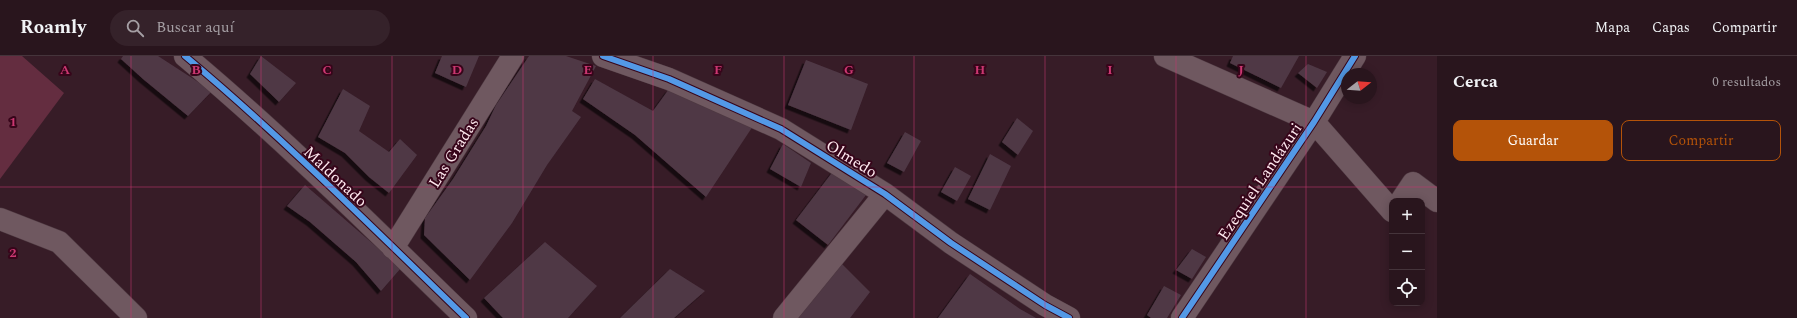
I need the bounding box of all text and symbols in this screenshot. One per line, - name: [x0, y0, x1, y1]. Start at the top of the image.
- search box: [110, 10, 390, 46]
- text: Roamly: [20, 13, 86, 42]
- text: Buscar aquí: [156, 16, 234, 39]
- icon: search: [124, 17, 146, 39]
- text: Mapa: [1595, 17, 1630, 38]
- text: Capas: [1652, 17, 1690, 38]
- text: Compartir: [1712, 17, 1777, 38]
- text: A: [60, 60, 70, 80]
- text: B: [191, 60, 201, 80]
- text: C: [322, 60, 332, 80]
- text: D: [452, 60, 462, 80]
- text: E: [584, 60, 593, 80]
- text: F: [714, 60, 722, 80]
- text: G: [844, 60, 854, 80]
- text: H: [975, 60, 986, 80]
- text: I: [1107, 60, 1113, 80]
- text: J: [1238, 60, 1244, 80]
- north arrow: [1341, 68, 1377, 104]
- text: Cerca: [1453, 69, 1498, 95]
- text: 0 resultados: [1712, 72, 1781, 92]
- text: 1: [9, 112, 17, 132]
- street label: Las Gradas: [423, 113, 485, 192]
- street label: Ezequiel Landázuri: [1212, 118, 1308, 245]
- button: Guardar: [1453, 120, 1613, 161]
- button: Compartir: [1621, 120, 1781, 161]
- street label: Olmedo: [821, 134, 882, 184]
- street label: Maldonado: [298, 141, 373, 213]
- map controls: [1389, 198, 1425, 306]
- button: +: [1389, 198, 1425, 234]
- button: −: [1389, 234, 1425, 270]
- text: 2: [9, 243, 17, 263]
- button: locate: [1389, 270, 1425, 306]

